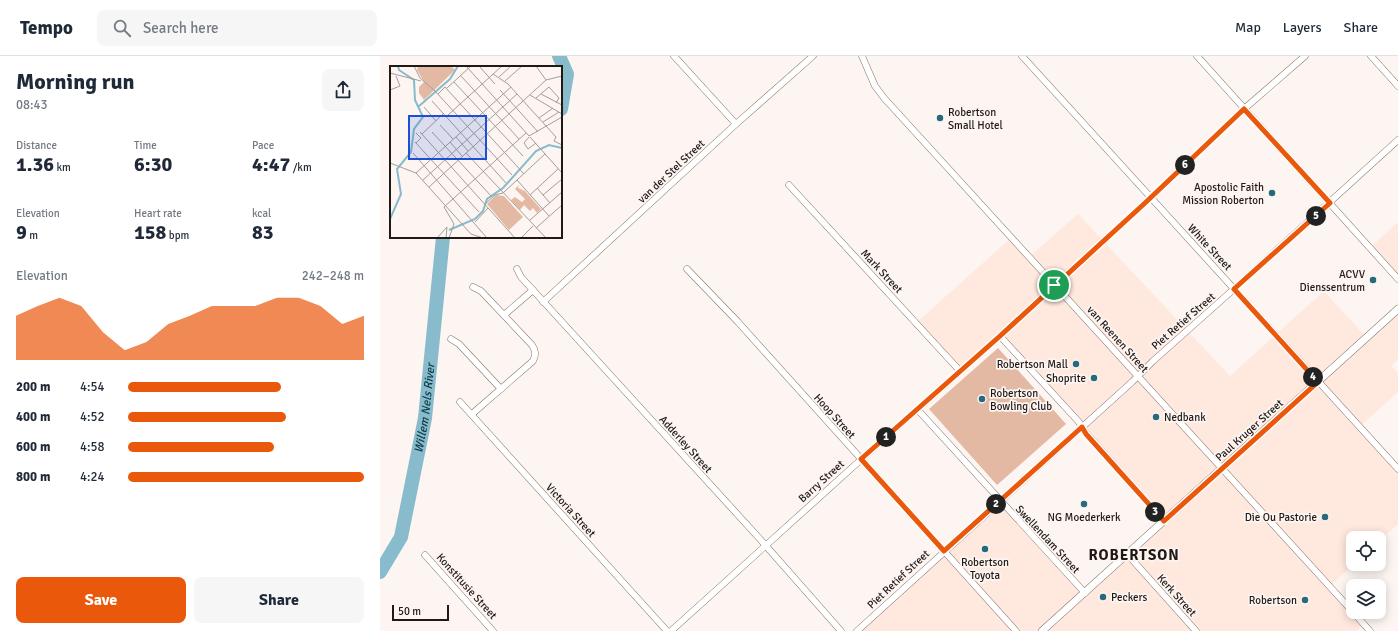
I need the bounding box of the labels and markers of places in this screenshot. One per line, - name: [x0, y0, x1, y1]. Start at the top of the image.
- place label: Robertson Small Hotel: [948, 106, 1003, 132]
- marker: Robertson Small Hotel: [935, 113, 945, 123]
- pin: 6: [1175, 155, 1195, 175]
- place label: Apostolic Faith Mission Roberton: [1182, 181, 1264, 207]
- marker: Apostolic Faith Mission Roberton: [1267, 188, 1277, 198]
- pin: 5: [1306, 206, 1326, 226]
- pin: [1037, 268, 1071, 302]
- place label: ACVV Dienssentrum: [1300, 268, 1366, 294]
- marker: ACVV Dienssentrum: [1368, 275, 1378, 285]
- place label: Robertson Mall: [997, 358, 1068, 371]
- marker: Robertson Mall: [1071, 359, 1081, 369]
- pin: 4: [1303, 367, 1323, 387]
- place label: Shoprite: [1046, 372, 1086, 385]
- marker: Shoprite: [1089, 373, 1099, 383]
- place label: Robertson Bowling Club: [990, 387, 1052, 413]
- marker: Robertson Bowling Club: [977, 394, 987, 404]
- place label: Nedbank: [1164, 411, 1206, 424]
- marker: Nedbank: [1151, 412, 1161, 422]
- pin: 1: [876, 427, 896, 447]
- pin: 2: [986, 494, 1006, 514]
- marker: NG Moederkerk: [1079, 499, 1089, 509]
- pin: 3: [1145, 502, 1165, 522]
- place label: NG Moederkerk: [1048, 511, 1121, 524]
- place label: Die Ou Pastorie: [1245, 511, 1317, 524]
- marker: Die Ou Pastorie: [1320, 512, 1330, 522]
- marker: Robertson Toyota: [980, 544, 990, 554]
- place label: Robertson Toyota: [961, 556, 1009, 582]
- place label: Peckers: [1111, 591, 1147, 604]
- marker: Peckers: [1098, 592, 1108, 602]
- place label: Robertson: [1249, 594, 1297, 607]
- marker: Robertson: [1300, 595, 1310, 605]

